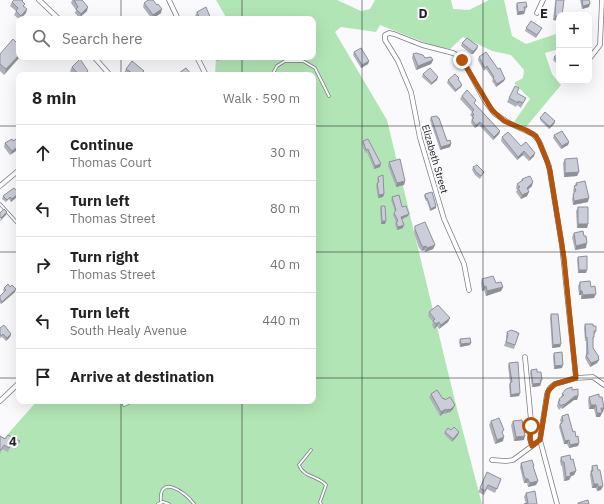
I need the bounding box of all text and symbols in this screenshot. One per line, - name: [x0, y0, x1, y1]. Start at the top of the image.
- text: D: [418, 5, 428, 22]
- text: E: [540, 5, 548, 22]
- map controls: [556, 12, 592, 84]
- button: +: [556, 12, 592, 48]
- search box: [16, 16, 316, 60]
- icon: search: [30, 27, 52, 49]
- text: Search here: [62, 29, 142, 48]
- button: −: [556, 48, 592, 84]
- route end: [453, 51, 471, 69]
- text: 8 min: [32, 87, 76, 109]
- text: Walk · 590 m: [223, 90, 300, 107]
- street label: Elizabeth Street: [419, 123, 451, 196]
- text: Continue: [70, 135, 134, 154]
- icon: ahead: [32, 142, 54, 164]
- text: 30 m: [270, 144, 300, 161]
- text: Thomas Court: [70, 154, 152, 171]
- text: Turn left: [70, 191, 130, 210]
- icon: left: [32, 198, 54, 220]
- text: 80 m: [270, 200, 300, 217]
- text: Thomas Street: [70, 210, 155, 227]
- text: Turn right: [70, 247, 139, 266]
- icon: right: [32, 254, 54, 276]
- text: 40 m: [270, 256, 300, 273]
- text: Thomas Street: [70, 266, 155, 283]
- text: Turn left: [70, 303, 130, 322]
- icon: left: [32, 310, 54, 332]
- text: 440 m: [262, 312, 300, 329]
- text: South Healy Avenue: [70, 322, 187, 339]
- icon: arrive: [32, 366, 54, 388]
- text: Arrive at destination: [70, 367, 214, 386]
- route start: [522, 417, 540, 435]
- text: 4: [9, 433, 17, 450]

